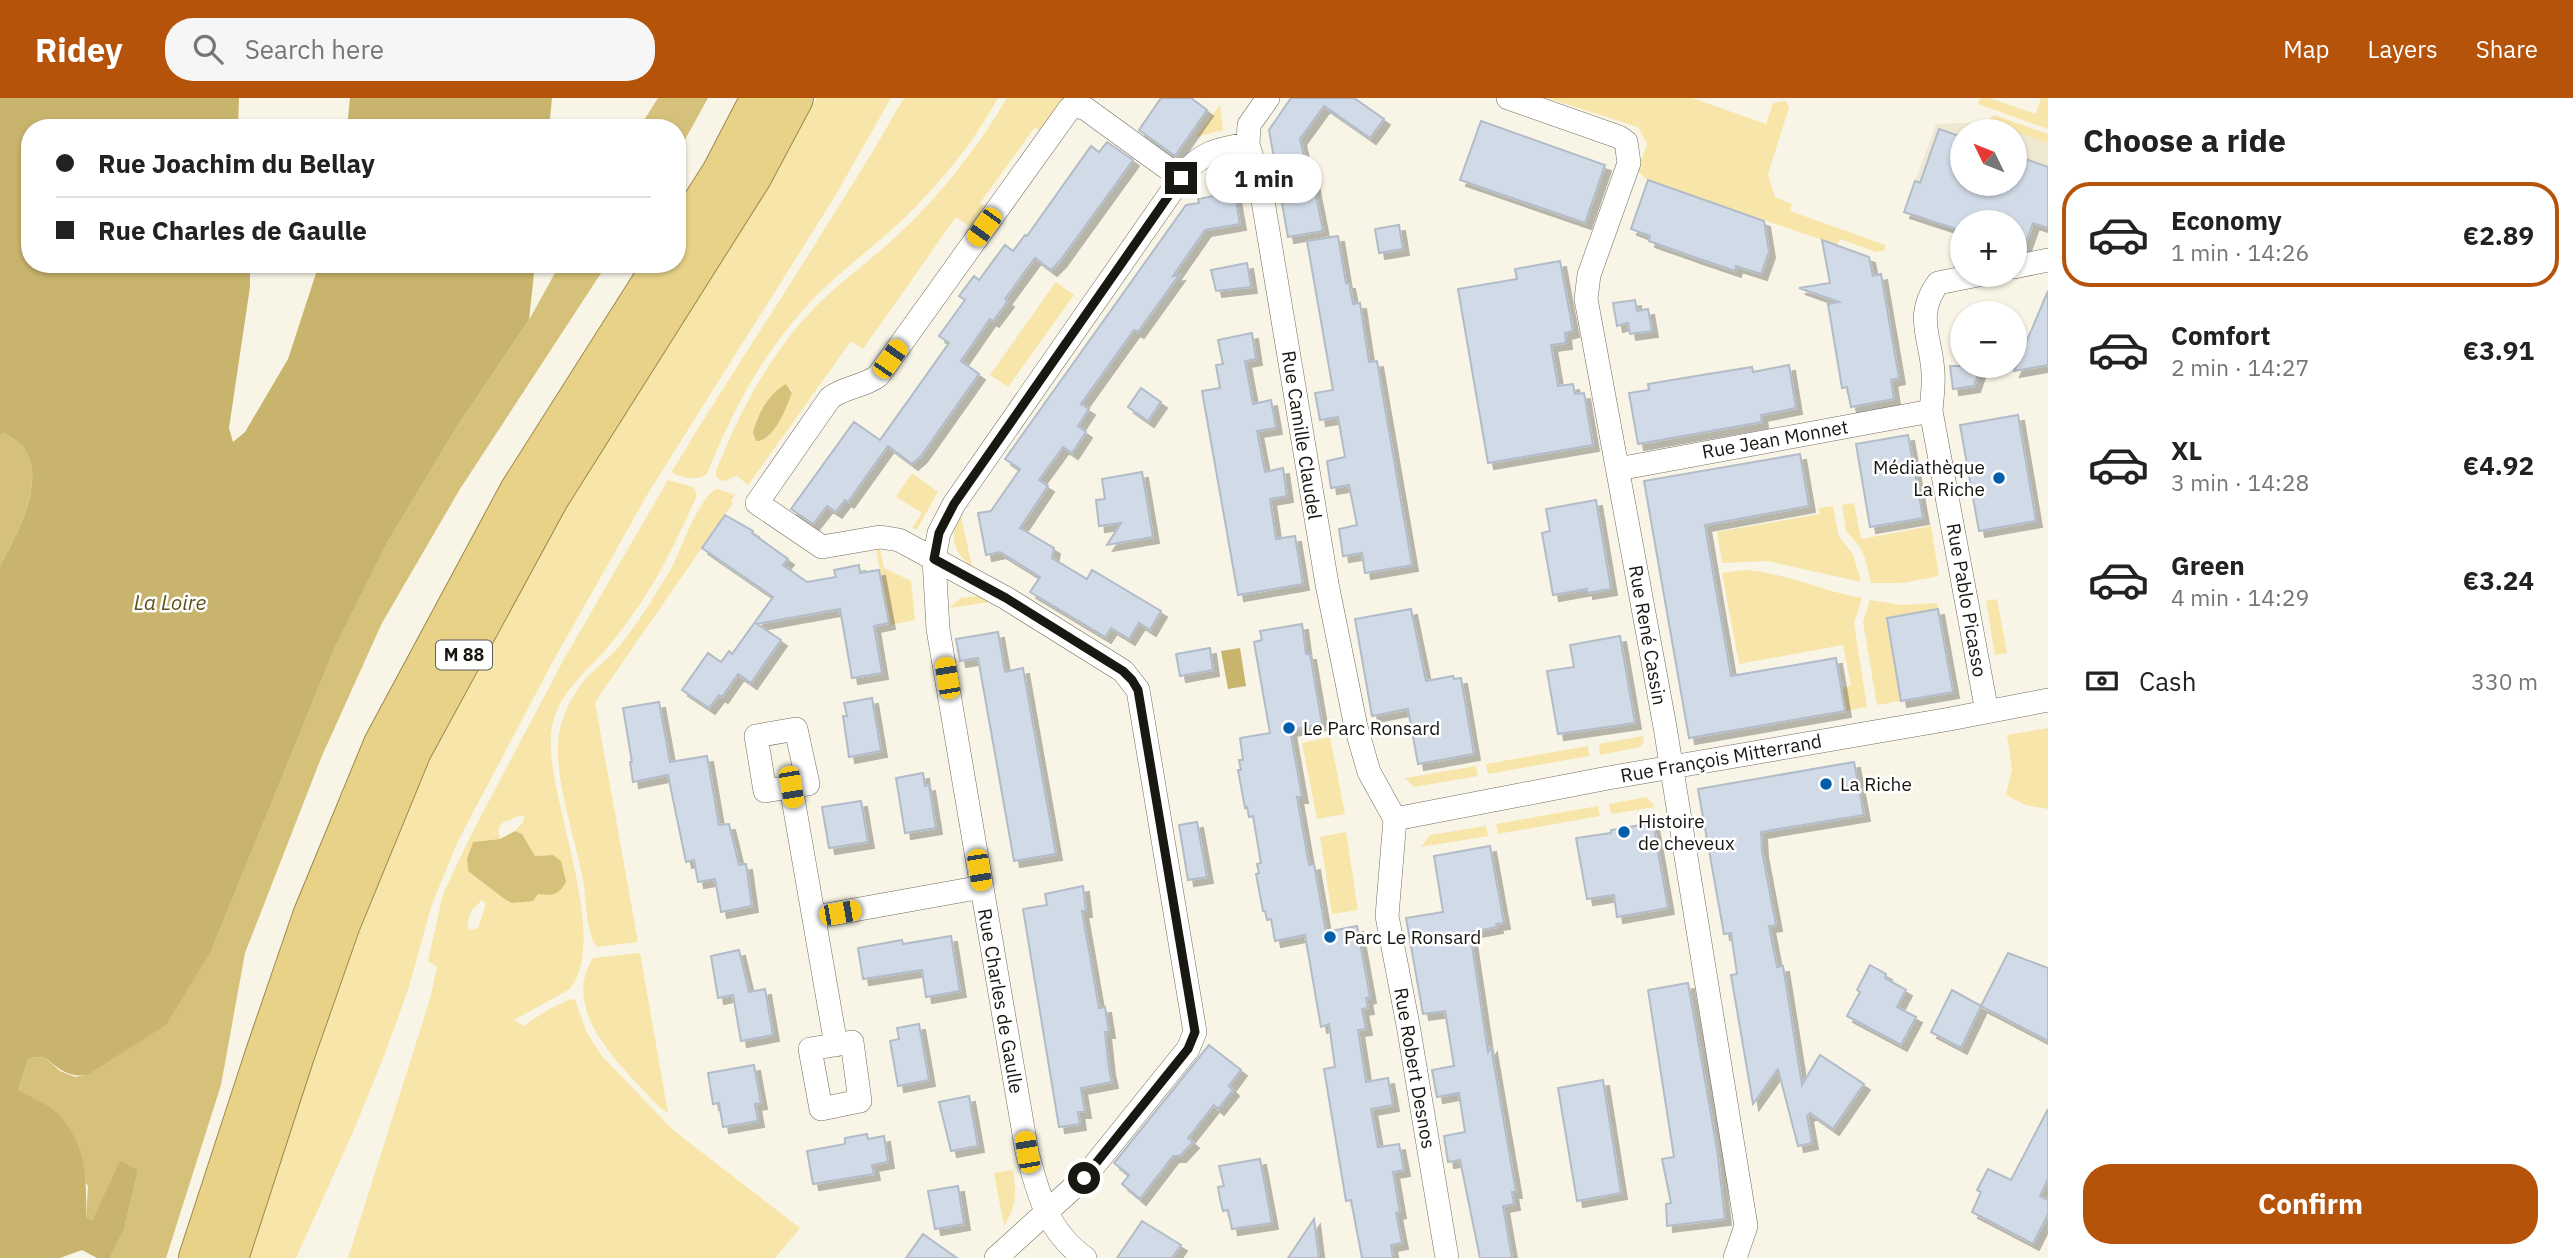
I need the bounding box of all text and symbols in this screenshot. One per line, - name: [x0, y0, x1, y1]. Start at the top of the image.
- search box: [165, 18, 655, 81]
- text: Ridey: [35, 28, 123, 71]
- icon: search: [189, 30, 227, 68]
- text: Search here: [245, 32, 384, 66]
- text: Map: [2283, 33, 2330, 65]
- text: Layers: [2368, 33, 2438, 65]
- text: Share: [2476, 33, 2538, 65]
- north arrow: [1950, 119, 2026, 196]
- map controls: [1950, 119, 2027, 378]
- text: Choose a ride: [2083, 119, 2286, 161]
- text: Rue Joachim du Bellay: [98, 146, 375, 180]
- callout: 1 min: [1206, 154, 1321, 202]
- route end: [1165, 162, 1197, 194]
- text: 1 min: [1234, 163, 1294, 193]
- icon: car: [2087, 203, 2150, 266]
- text: Economy: [2171, 203, 2282, 237]
- car: [964, 204, 1005, 250]
- button: +: [1950, 210, 2027, 287]
- text: Rue Charles de Gaulle: [98, 213, 367, 247]
- text: €2.89: [2463, 218, 2534, 252]
- text: 1 min · 14:26: [2171, 237, 2309, 267]
- button: −: [1950, 301, 2027, 378]
- icon: car: [2087, 318, 2150, 381]
- text: Comfort: [2171, 318, 2270, 352]
- text: €3.91: [2463, 333, 2534, 367]
- car: [870, 336, 911, 382]
- street label: Rue Camille Claudel: [1277, 349, 1327, 521]
- text: 2 min · 14:27: [2171, 352, 2309, 382]
- street label: Rue Jean Monnet: [1700, 414, 1850, 464]
- icon: car: [2087, 433, 2150, 496]
- text: XL: [2171, 433, 2202, 467]
- text: €4.92: [2463, 448, 2534, 482]
- place label: Médiathèque La Riche: [1873, 455, 1985, 501]
- text: 3 min · 14:28: [2171, 467, 2309, 497]
- marker: Médiathèque La Riche: [1991, 470, 2007, 486]
- street label: Rue Pablo Picasso: [1942, 521, 1992, 679]
- icon: car: [2087, 548, 2150, 611]
- text: Green: [2171, 548, 2245, 582]
- street label: Rue René Cassin: [1624, 563, 1672, 707]
- text: €3.24: [2463, 563, 2534, 597]
- text: 4 min · 14:29: [2171, 582, 2309, 612]
- water label: La Loire: [134, 588, 206, 616]
- road number: M 88: [436, 640, 492, 670]
- car: [934, 655, 961, 701]
- icon: cash: [2083, 662, 2121, 700]
- text: Cash: [2139, 664, 2196, 698]
- text: 330 m: [2471, 666, 2538, 696]
- place label: Le Parc Ronsard: [1303, 716, 1440, 740]
- marker: Le Parc Ronsard: [1281, 720, 1297, 736]
- street label: Rue François Mitterrand: [1618, 728, 1824, 788]
- car: [778, 764, 805, 810]
- place label: La Riche: [1840, 772, 1912, 796]
- marker: La Riche: [1818, 776, 1834, 792]
- place label: Histoire de cheveux: [1638, 809, 1735, 855]
- marker: Histoire de cheveux: [1616, 824, 1632, 840]
- car: [966, 848, 993, 892]
- car: [818, 899, 863, 927]
- street label: Rue Charles de Gaulle: [973, 907, 1029, 1095]
- place label: Parc Le Ronsard: [1344, 925, 1481, 949]
- marker: Parc Le Ronsard: [1322, 929, 1338, 945]
- street label: Rue Robert Desnos: [1389, 986, 1441, 1150]
- car: [1014, 1129, 1041, 1175]
- route start: [1068, 1162, 1100, 1194]
- button: Confirm: [2083, 1164, 2538, 1244]

